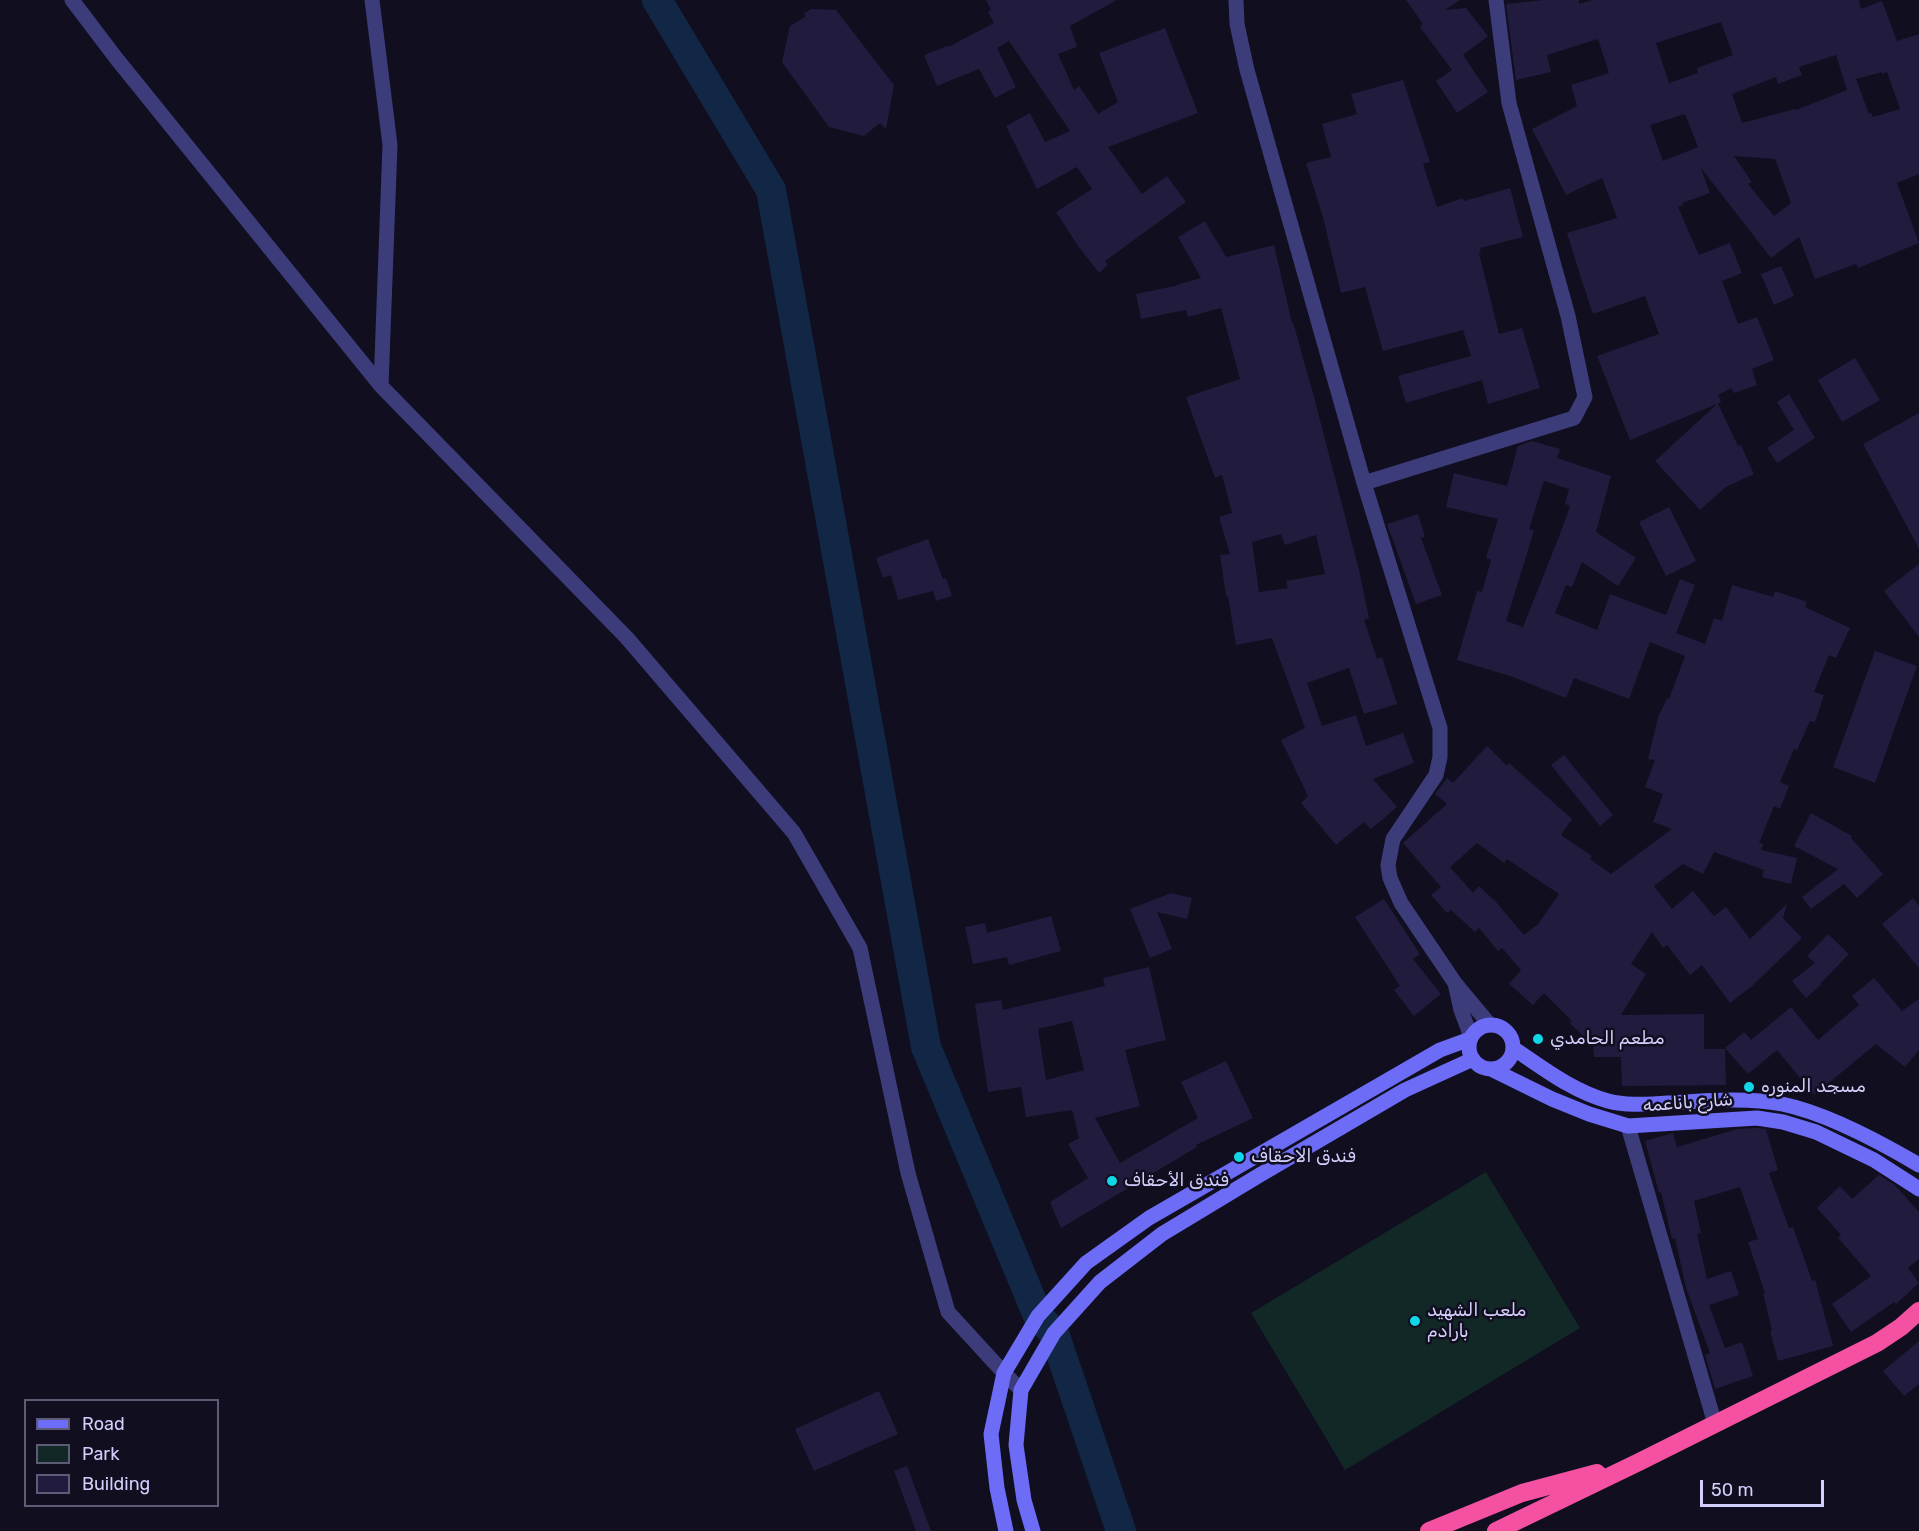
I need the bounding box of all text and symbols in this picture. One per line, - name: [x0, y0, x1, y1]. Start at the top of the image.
- place label: مطعم الحامدي: [1550, 1028, 1665, 1050]
- marker: مطعم الحامدي: [1531, 1032, 1545, 1046]
- place label: مسجد المنوره: [1761, 1076, 1866, 1098]
- marker: مسجد المنوره: [1742, 1080, 1756, 1094]
- street label: شارع باناعمه: [1642, 1089, 1734, 1117]
- place label: فندق الاحقاف: [1251, 1146, 1356, 1168]
- marker: فندق الاحقاف: [1232, 1150, 1246, 1164]
- place label: فندق الأحقاف: [1124, 1170, 1229, 1192]
- marker: فندق الأحقاف: [1105, 1174, 1119, 1188]
- place label: ملعب الشهيد بارادم: [1427, 1300, 1526, 1342]
- marker: ملعب الشهيد بارادم: [1408, 1314, 1422, 1328]
- legend: [24, 1399, 219, 1507]
- text: Road: [82, 1413, 125, 1435]
- text: Park: [82, 1443, 119, 1465]
- scale bar: [1703, 1468, 1828, 1506]
- text: Building: [82, 1473, 150, 1495]
- text: 50 m: [1711, 1479, 1754, 1501]

